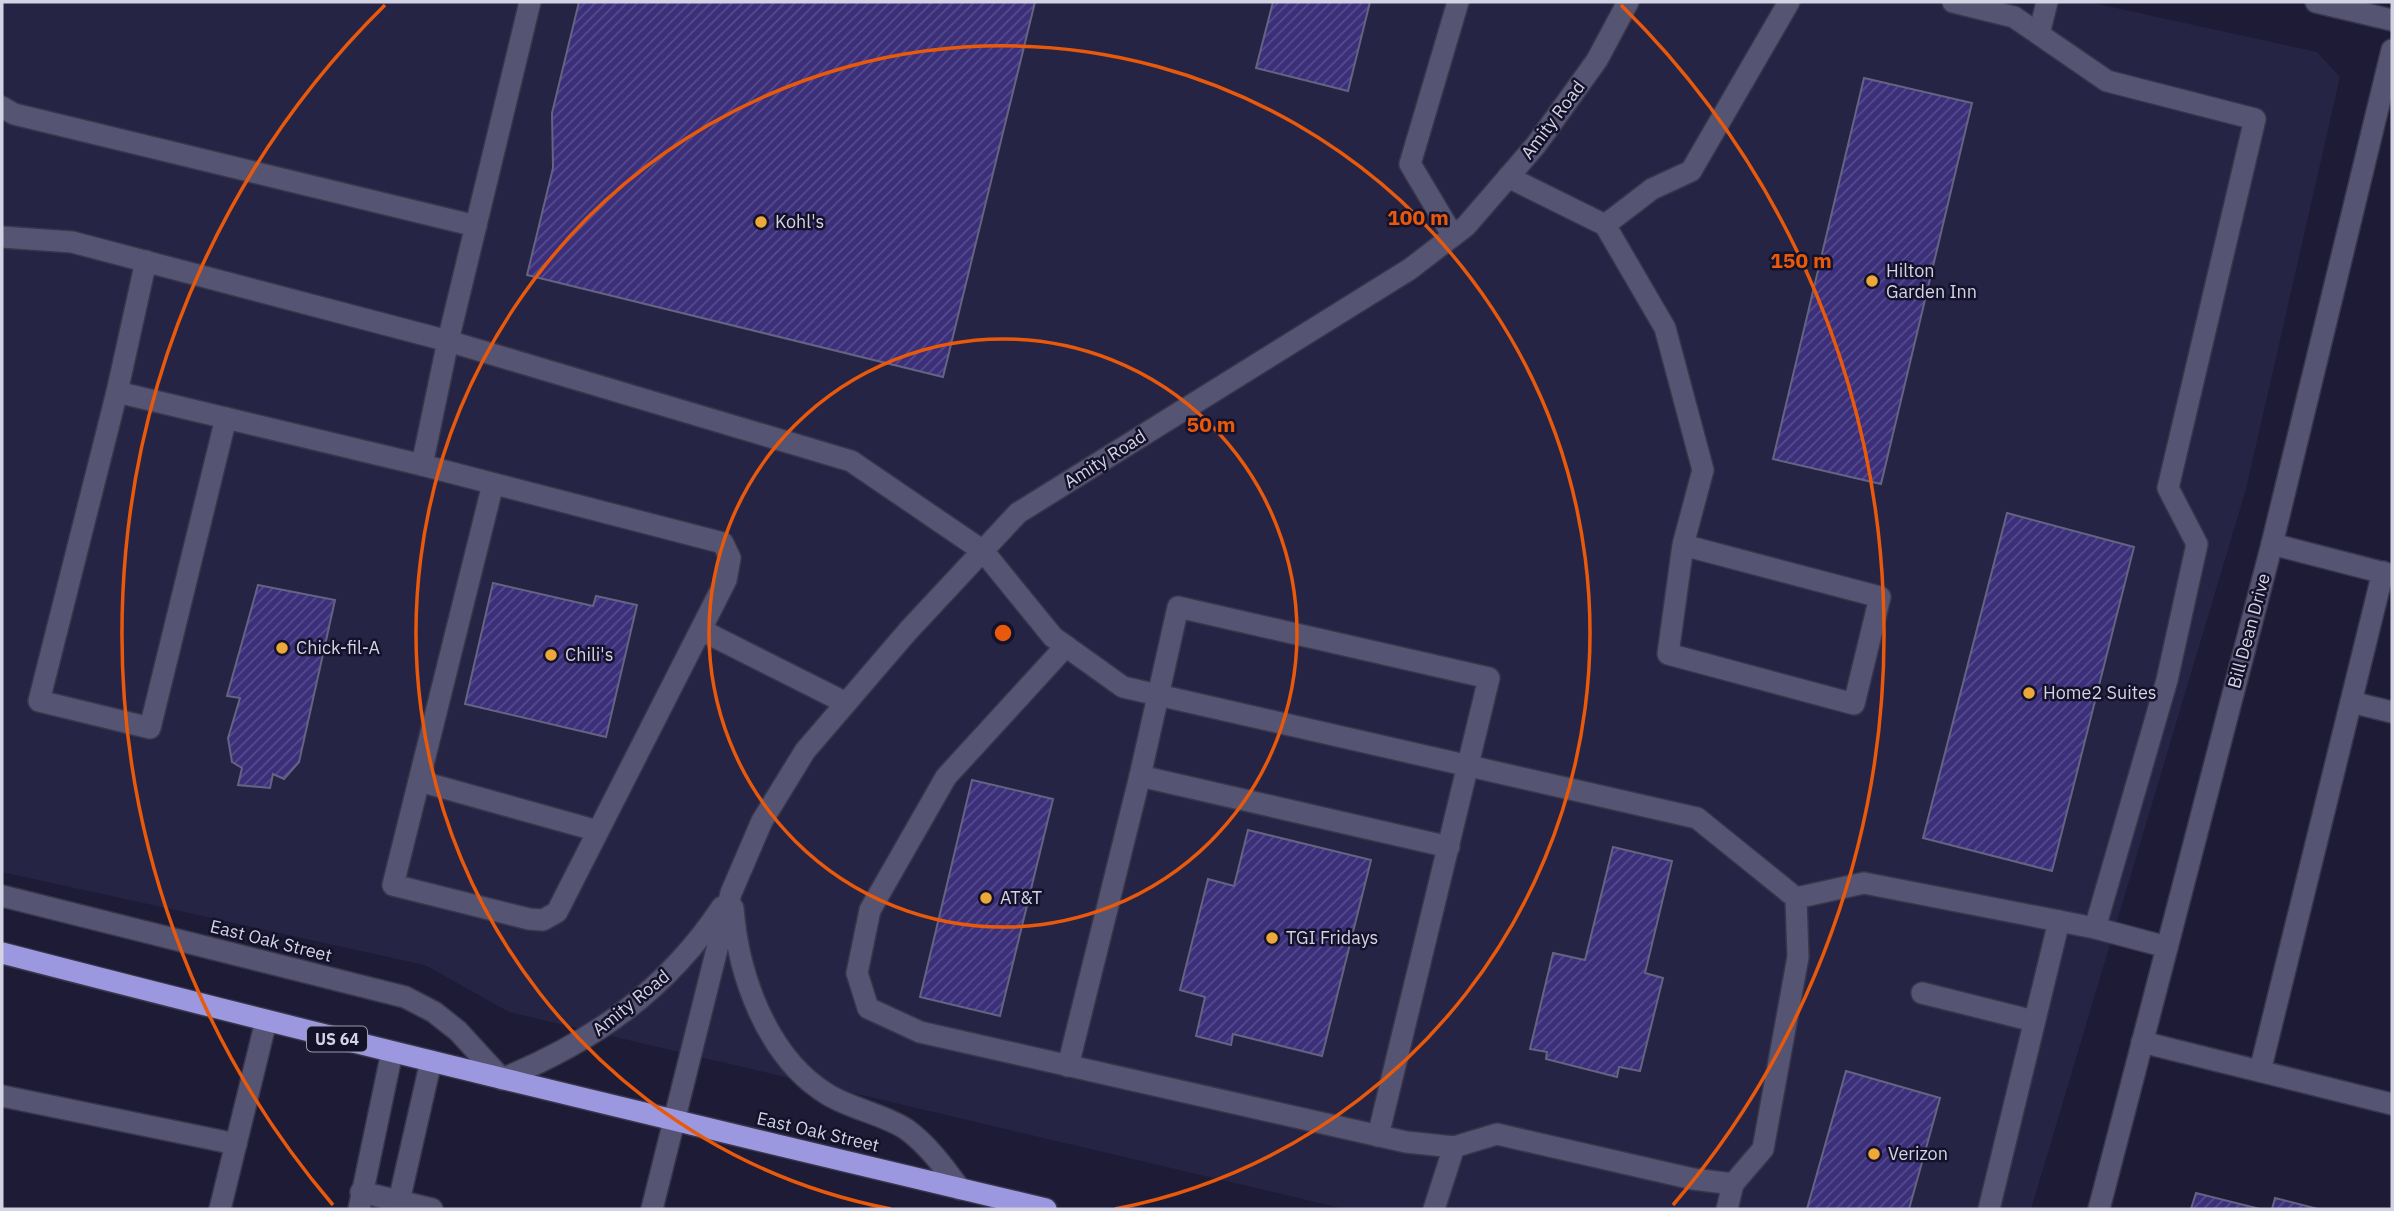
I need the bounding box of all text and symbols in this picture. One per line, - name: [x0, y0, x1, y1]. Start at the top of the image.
- street label: Amity Road: [1516, 76, 1590, 164]
- text: 100 m: [1387, 203, 1449, 231]
- place label: Kohl's: [775, 210, 824, 233]
- marker: Kohl's: [753, 214, 769, 230]
- text: 150 m: [1770, 246, 1832, 274]
- place label: Hilton Garden Inn: [1886, 259, 1977, 303]
- marker: Hilton Garden Inn: [1864, 273, 1880, 289]
- text: 50 m: [1187, 410, 1235, 438]
- street label: Amity Road: [1059, 424, 1150, 493]
- street label: Bill Dean Drive: [2222, 571, 2275, 691]
- centre of rings: [991, 621, 1015, 645]
- place label: Chick-fil-A: [296, 636, 381, 659]
- marker: Chick-fil-A: [274, 640, 290, 656]
- place label: Chili's: [565, 643, 613, 666]
- marker: Chili's: [543, 647, 559, 663]
- place label: Home2 Suites: [2043, 681, 2157, 704]
- marker: Home2 Suites: [2021, 685, 2037, 701]
- place label: AT&T: [1000, 886, 1042, 909]
- marker: AT&T: [978, 890, 994, 906]
- street label: East Oak Street: [208, 914, 334, 967]
- place label: TGI Fridays: [1286, 926, 1378, 949]
- marker: TGI Fridays: [1264, 930, 1280, 946]
- street label: Amity Road: [587, 965, 674, 1041]
- road number: US 64: [307, 1026, 367, 1051]
- street label: East Oak Street: [755, 1106, 881, 1157]
- place label: Verizon: [1888, 1142, 1948, 1165]
- marker: Verizon: [1866, 1146, 1882, 1162]

